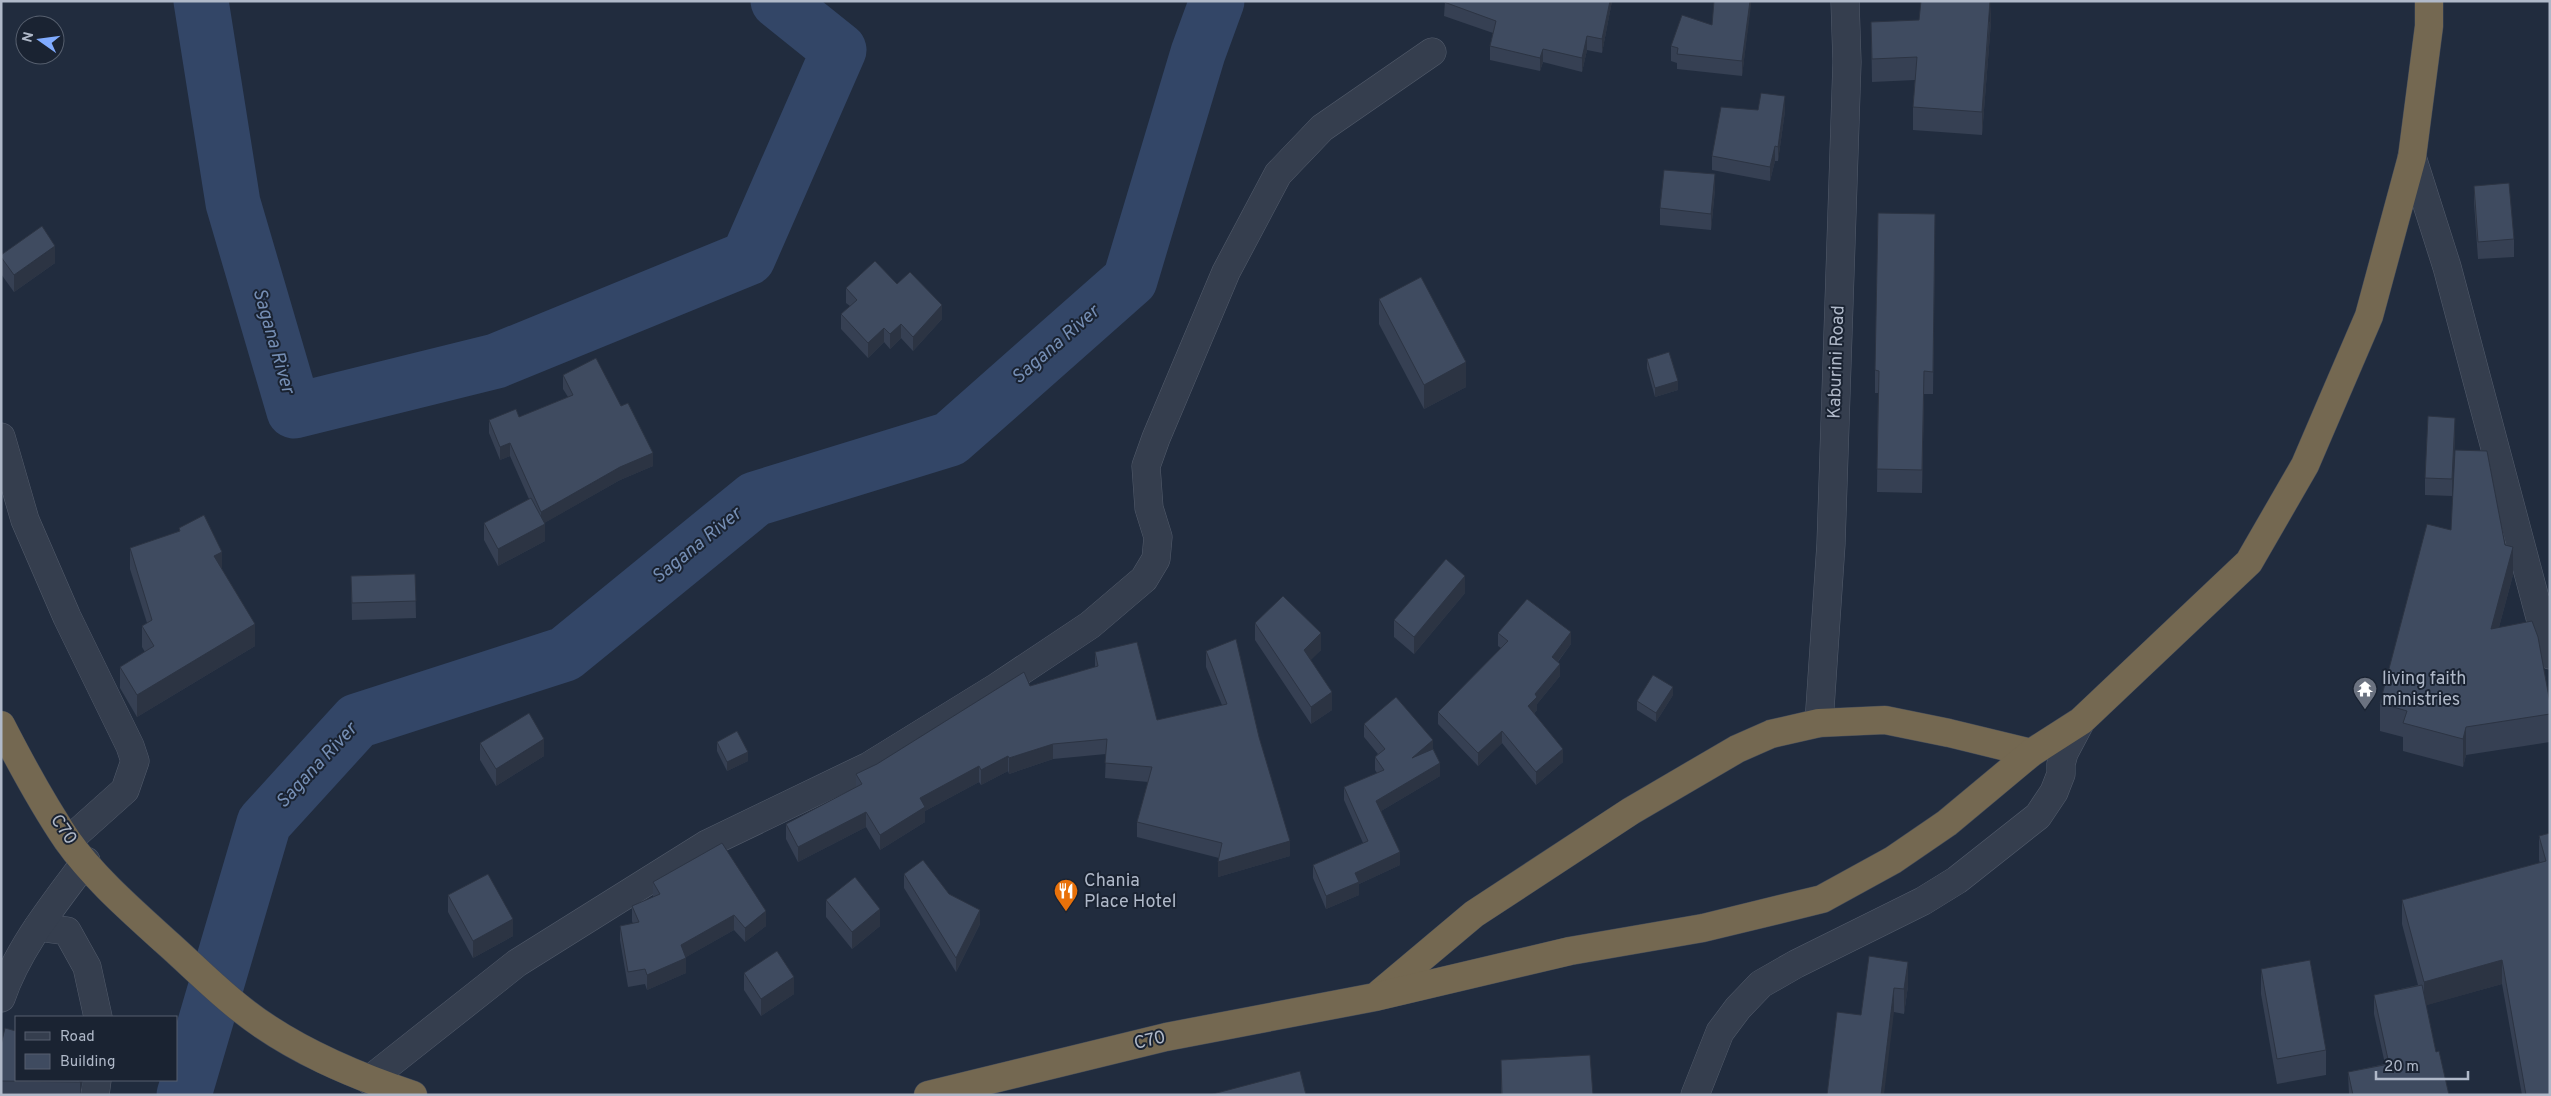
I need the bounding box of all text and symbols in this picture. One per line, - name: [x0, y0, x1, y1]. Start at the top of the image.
- north arrow: [15, 15, 65, 65]
- text: N: [19, 30, 38, 44]
- water label: Sagana River: [246, 285, 300, 398]
- water label: Sagana River: [1007, 299, 1106, 390]
- street label: Kaburini Road: [1824, 305, 1850, 419]
- water label: Sagana River: [647, 501, 748, 589]
- place label: living faith ministries: [2382, 668, 2466, 712]
- temple icon: living faith ministries: [2352, 676, 2378, 710]
- water label: Sagana River: [271, 717, 364, 814]
- street label: C70: [45, 810, 81, 850]
- place label: Chania Place Hotel: [1084, 870, 1176, 914]
- restaurant icon: Chania Place Hotel: [1053, 878, 1079, 912]
- legend: [15, 1016, 178, 1081]
- street label: C70: [1132, 1026, 1168, 1056]
- text: Road: [60, 1028, 95, 1047]
- scale bar: [2376, 1048, 2468, 1080]
- text: Building: [60, 1053, 115, 1072]
- text: 20 m: [2384, 1058, 2419, 1077]

